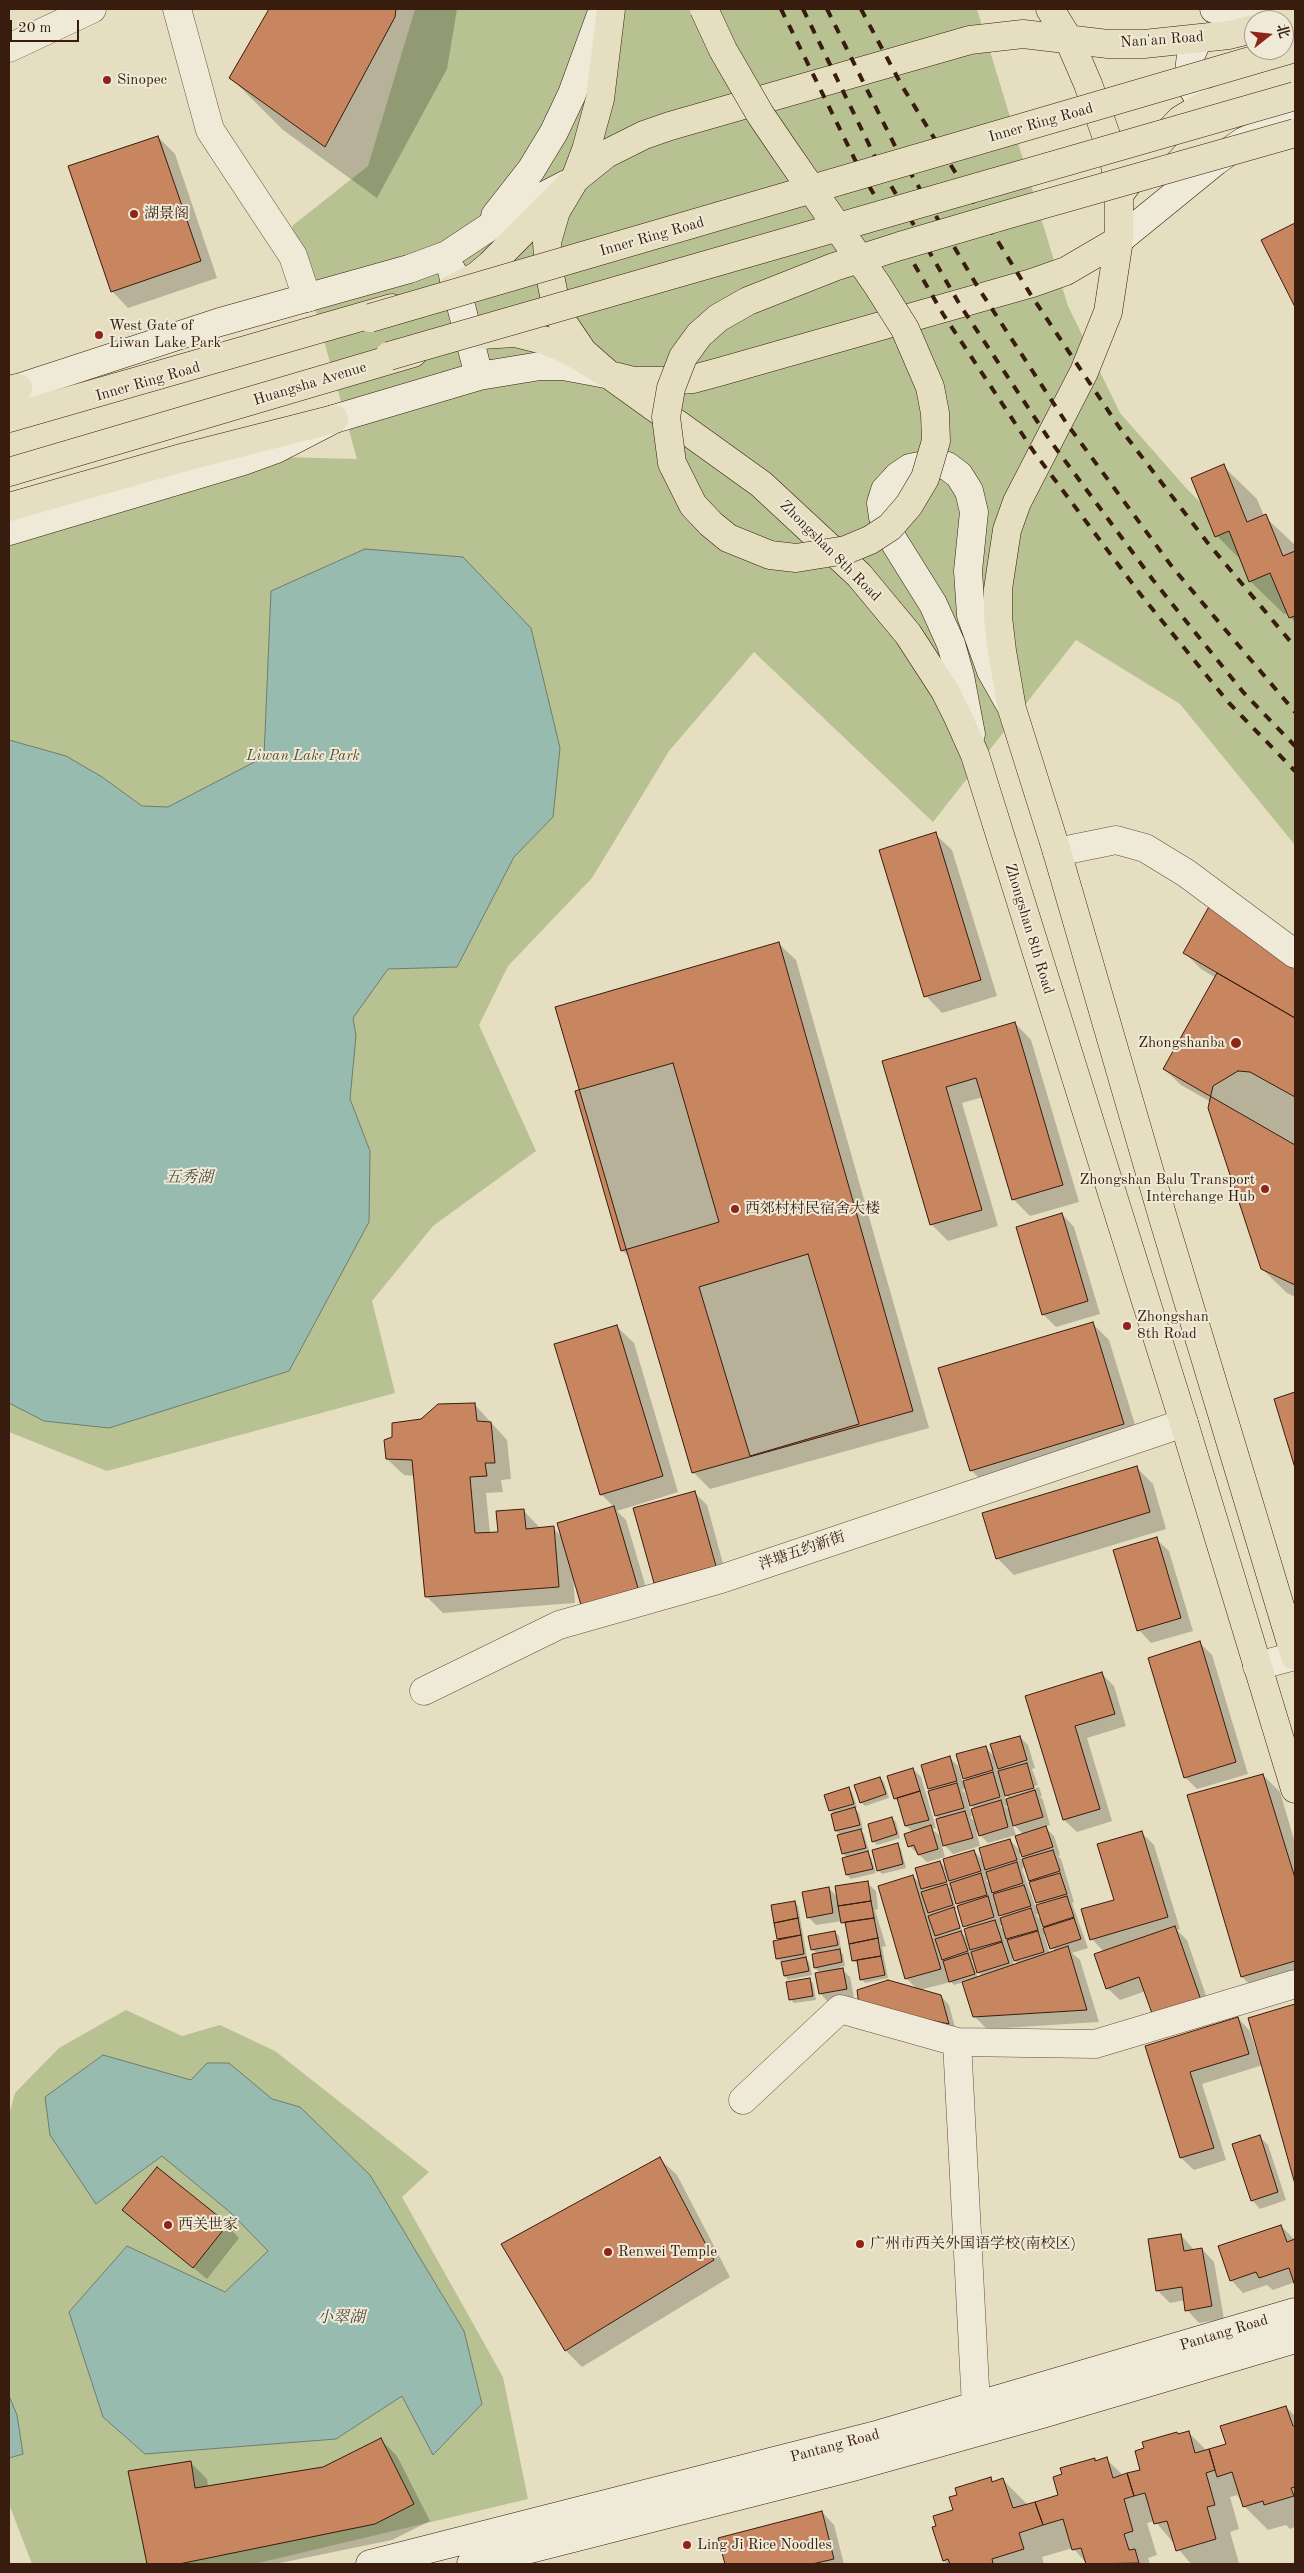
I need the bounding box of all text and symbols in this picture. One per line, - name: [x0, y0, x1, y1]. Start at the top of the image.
- scale bar: [12, 10, 81, 42]
- north arrow: [1244, 10, 1294, 60]
- text: 20 m: [18, 21, 52, 36]
- text: 北: [1274, 22, 1291, 40]
- street label: Nan'an Road: [1120, 28, 1204, 52]
- place label: Sinopec: [117, 71, 167, 89]
- marker: Sinopec: [101, 74, 113, 86]
- street label: Inner Ring Road: [987, 99, 1095, 147]
- place label: 湖景阁: [144, 205, 189, 223]
- marker: 湖景阁: [128, 208, 140, 220]
- street label: Inner Ring Road: [598, 213, 706, 261]
- place label: West Gate of Liwan Lake Park: [109, 317, 221, 352]
- marker: West Gate of Liwan Lake Park: [93, 329, 105, 341]
- street label: Inner Ring Road: [94, 358, 202, 406]
- street label: Huangsha Avenue: [251, 358, 369, 410]
- street label: Zhongshan 8th Road: [776, 497, 884, 605]
- park label: Liwan Lake Park: [246, 747, 360, 765]
- street label: Zhongshan 8th Road: [1001, 861, 1057, 997]
- place label: Zhongshanba: [1138, 1034, 1225, 1052]
- marker: Zhongshanba: [1229, 1036, 1243, 1050]
- water label: 五秀湖: [165, 1168, 213, 1188]
- place label: Zhongshan Balu Transport Interchange Hub: [1080, 1171, 1255, 1206]
- marker: Zhongshan Balu Transport Interchange Hub: [1259, 1183, 1271, 1195]
- place label: 西郊村村民宿舍大楼: [745, 1200, 880, 1218]
- marker: 西郊村村民宿舍大楼: [729, 1203, 741, 1215]
- place label: Zhongshan 8th Road: [1137, 1308, 1209, 1343]
- marker: Zhongshan 8th Road: [1121, 1320, 1133, 1332]
- street label: 泮塘五约新街: [757, 1528, 847, 1574]
- place label: 西关世家: [178, 2216, 238, 2234]
- marker: 西关世家: [162, 2219, 174, 2231]
- place label: 广州市西关外国语学校(南校区): [870, 2235, 1076, 2253]
- marker: 广州市西关外国语学校(南校区): [854, 2238, 866, 2250]
- place label: Renwei Temple: [618, 2243, 717, 2261]
- marker: Renwei Temple: [602, 2246, 614, 2258]
- water label: 小翠湖: [317, 2308, 365, 2328]
- street label: Pantang Road: [1178, 2311, 1270, 2355]
- street label: Pantang Road: [788, 2425, 882, 2467]
- place label: Ling Ji Rice Noodles: [697, 2536, 832, 2554]
- marker: Ling Ji Rice Noodles: [681, 2539, 693, 2551]

